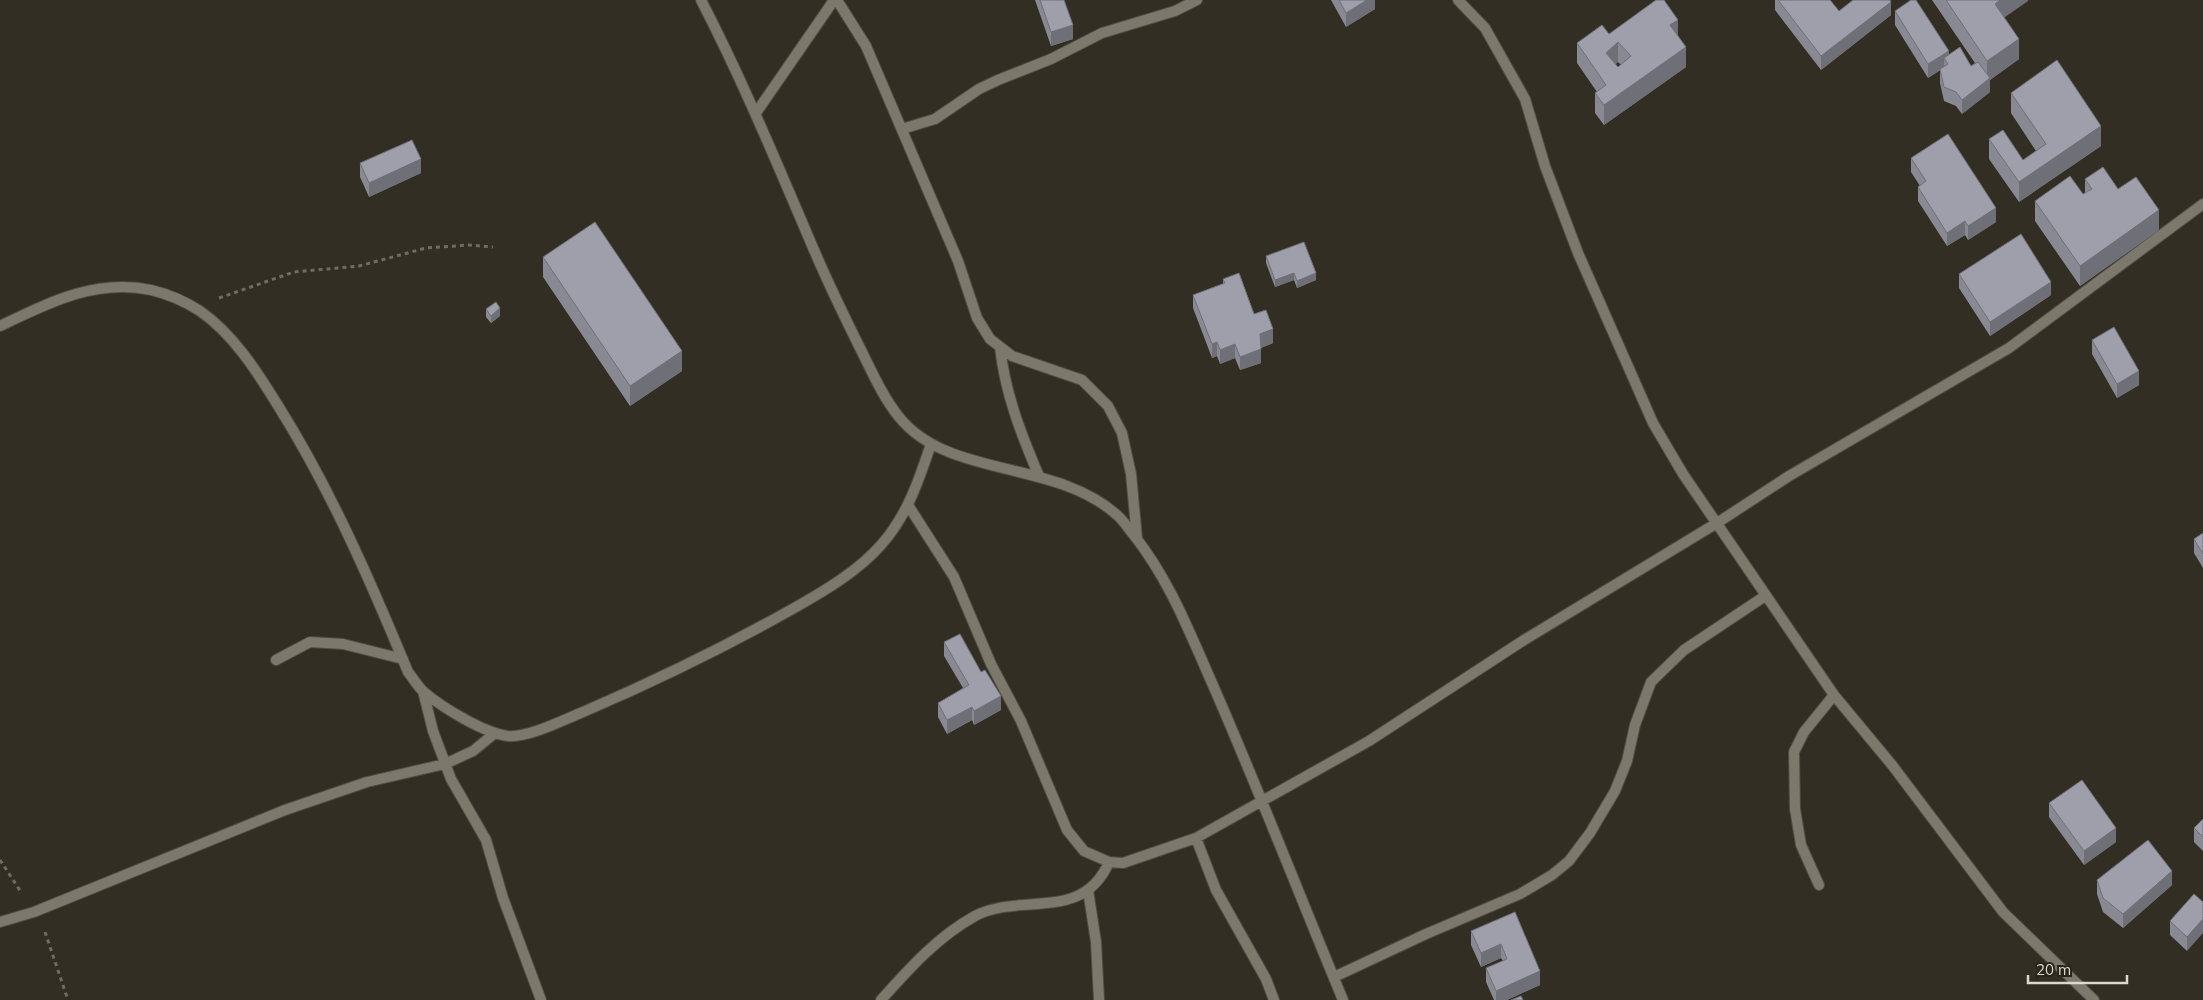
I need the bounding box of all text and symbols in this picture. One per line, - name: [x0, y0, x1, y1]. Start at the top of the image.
- scale bar: [2028, 952, 2127, 984]
- text: 20 m: [2036, 960, 2071, 979]

